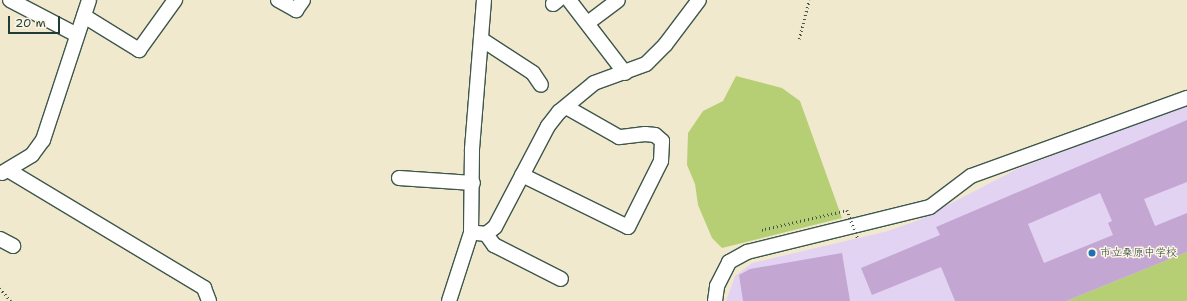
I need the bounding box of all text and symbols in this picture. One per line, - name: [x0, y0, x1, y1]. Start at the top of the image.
- scale bar: [10, 8, 62, 34]
- text: 20 m: [15, 15, 46, 31]
- place label: 市立桑原中学校: [1100, 246, 1177, 260]
- marker: 市立桑原中学校: [1087, 248, 1097, 258]

